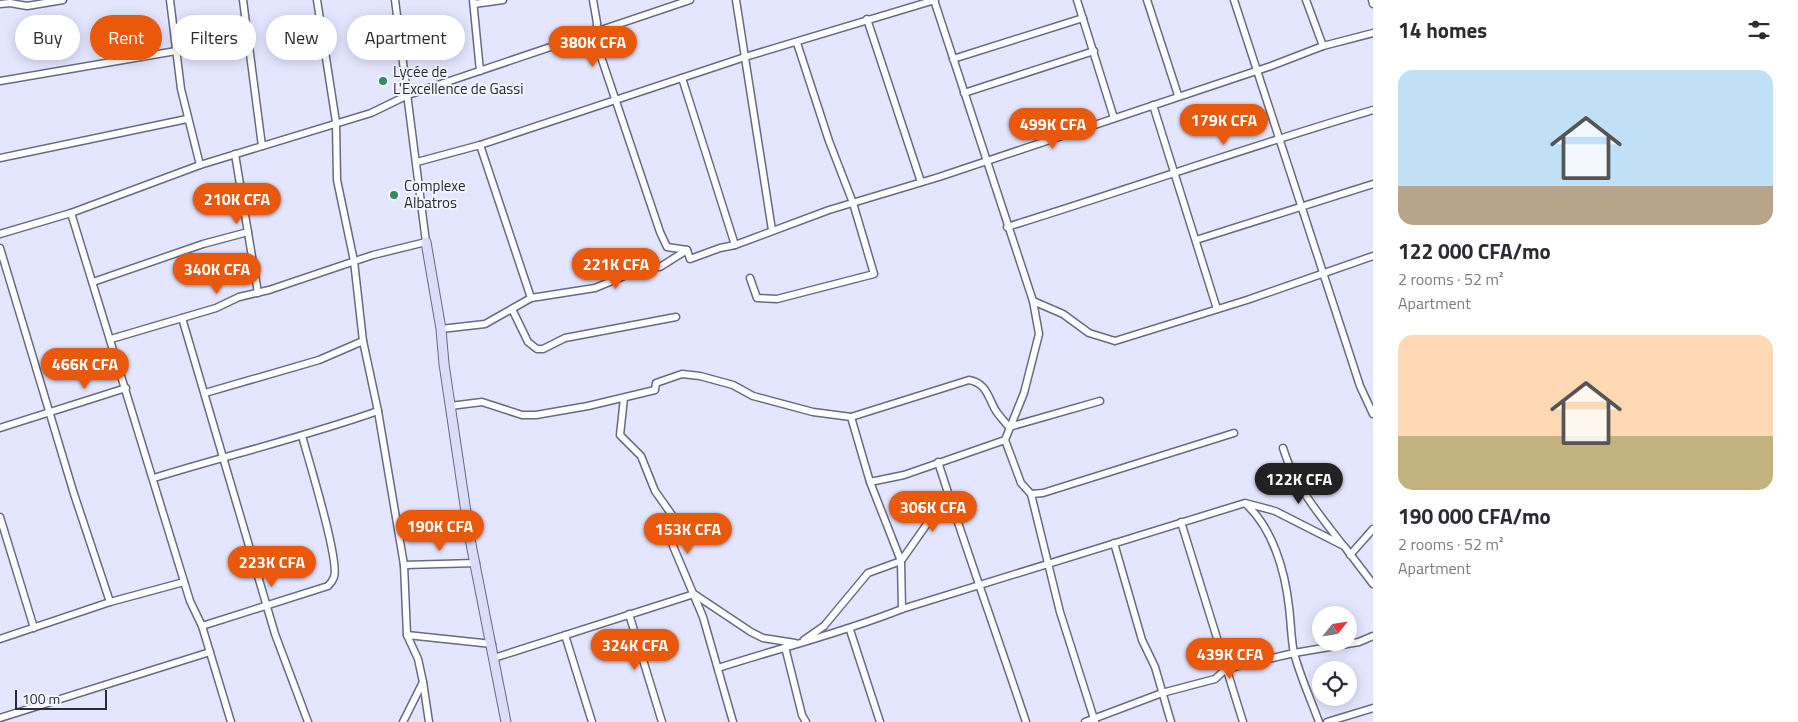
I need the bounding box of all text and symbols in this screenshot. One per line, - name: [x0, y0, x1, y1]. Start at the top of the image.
- text: 14 homes: [1398, 14, 1487, 46]
- chip: Buy: [15, 15, 80, 60]
- chip: Rent: [90, 15, 162, 60]
- chip: Filters: [172, 15, 256, 60]
- chip: New: [266, 15, 337, 60]
- chip: Apartment: [347, 15, 465, 60]
- icon: filters: [1745, 16, 1773, 44]
- pin: 380K CFA: [541, 26, 645, 68]
- text: 380K CFA: [560, 30, 626, 54]
- place label: Lycée de L'Excellence de Gassi: [393, 60, 524, 100]
- marker: Lycée de L'Excellence de Gassi: [377, 75, 389, 87]
- icon: home: [1541, 103, 1631, 193]
- pin: 179K CFA: [1172, 104, 1276, 146]
- pin: 499K CFA: [1001, 108, 1105, 150]
- text: 179K CFA: [1191, 108, 1257, 132]
- text: 499K CFA: [1020, 112, 1086, 136]
- place label: Complexe Albatros: [404, 174, 466, 214]
- pin: 210K CFA: [185, 182, 289, 225]
- text: 210K CFA: [204, 187, 270, 211]
- marker: Complexe Albatros: [388, 189, 400, 201]
- text: 122 000 CFA/mo: [1398, 235, 1551, 267]
- pin: 221K CFA: [564, 248, 668, 290]
- pin: 340K CFA: [165, 252, 269, 295]
- text: 221K CFA: [583, 252, 649, 276]
- text: 340K CFA: [184, 257, 250, 281]
- text: 2 rooms · 52 m²: [1398, 267, 1503, 291]
- text: Apartment: [1398, 291, 1471, 315]
- pin: 466K CFA: [33, 348, 137, 390]
- text: 466K CFA: [52, 352, 118, 376]
- icon: home: [1541, 368, 1631, 458]
- pin: 122K CFA: [1247, 462, 1351, 505]
- text: 122K CFA: [1266, 467, 1332, 491]
- pin: 306K CFA: [881, 490, 985, 533]
- text: 306K CFA: [900, 495, 966, 519]
- text: 190 000 CFA/mo: [1398, 500, 1551, 532]
- pin: 190K CFA: [388, 510, 492, 552]
- pin: 153K CFA: [636, 512, 740, 555]
- text: 190K CFA: [407, 514, 473, 538]
- text: 153K CFA: [655, 517, 721, 541]
- text: 2 rooms · 52 m²: [1398, 532, 1503, 556]
- pin: 223K CFA: [220, 546, 324, 588]
- text: 223K CFA: [239, 550, 305, 574]
- text: Apartment: [1398, 556, 1471, 580]
- north arrow: [1312, 606, 1358, 651]
- map controls: [1312, 606, 1357, 706]
- pin: 324K CFA: [583, 628, 687, 671]
- text: 324K CFA: [602, 633, 668, 657]
- pin: 439K CFA: [1178, 638, 1282, 680]
- text: 439K CFA: [1197, 642, 1263, 666]
- button: locate: [1312, 661, 1357, 706]
- scale bar: [15, 687, 108, 710]
- text: 100 m: [22, 688, 60, 709]

